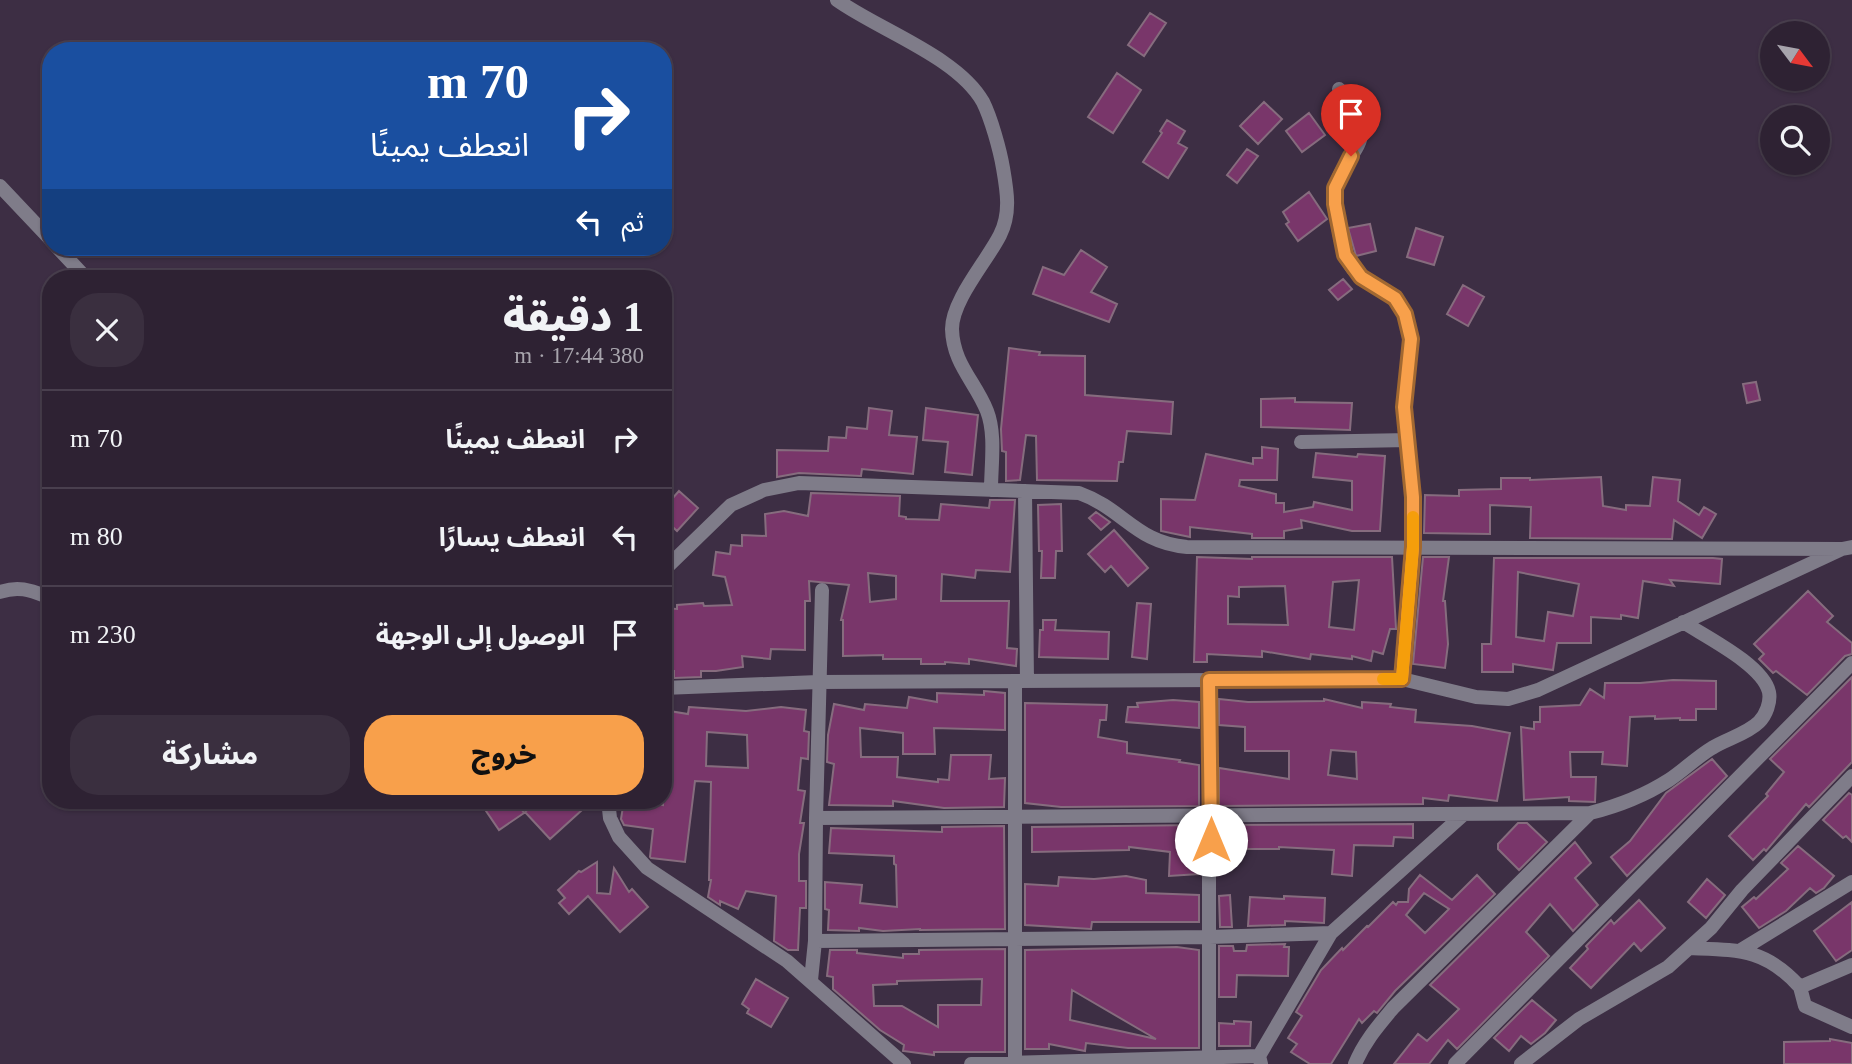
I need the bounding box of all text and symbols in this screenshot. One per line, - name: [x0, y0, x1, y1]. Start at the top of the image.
- north arrow: [1760, 21, 1830, 91]
- map controls: [1760, 21, 1830, 175]
- text: 70 m: [427, 54, 529, 109]
- icon: right: [553, 70, 644, 161]
- pin: [1321, 84, 1381, 156]
- icon: arrive: [1332, 95, 1370, 133]
- button: search: [1760, 105, 1830, 175]
- text: انعطف يمينًا: [370, 127, 529, 163]
- icon: left: [570, 203, 608, 241]
- text: ثم: [622, 208, 644, 237]
- button: close: [70, 293, 144, 367]
- text: 1 دقيقة: [503, 294, 644, 340]
- text: 380 m · 17:44: [514, 343, 644, 368]
- icon: right: [606, 420, 644, 458]
- text: 70 m: [70, 424, 123, 453]
- text: انعطف يمينًا: [446, 425, 585, 454]
- icon: left: [606, 518, 644, 556]
- text: 80 m: [70, 522, 123, 551]
- text: انعطف يسارًا: [439, 523, 585, 552]
- icon: arrive: [606, 616, 644, 654]
- text: 230 m: [70, 620, 136, 649]
- text: الوصول إلى الوجهة: [376, 621, 585, 650]
- button: مشاركة: [70, 715, 350, 795]
- button: خروج: [364, 715, 644, 795]
- position arrow: [1174, 803, 1248, 877]

